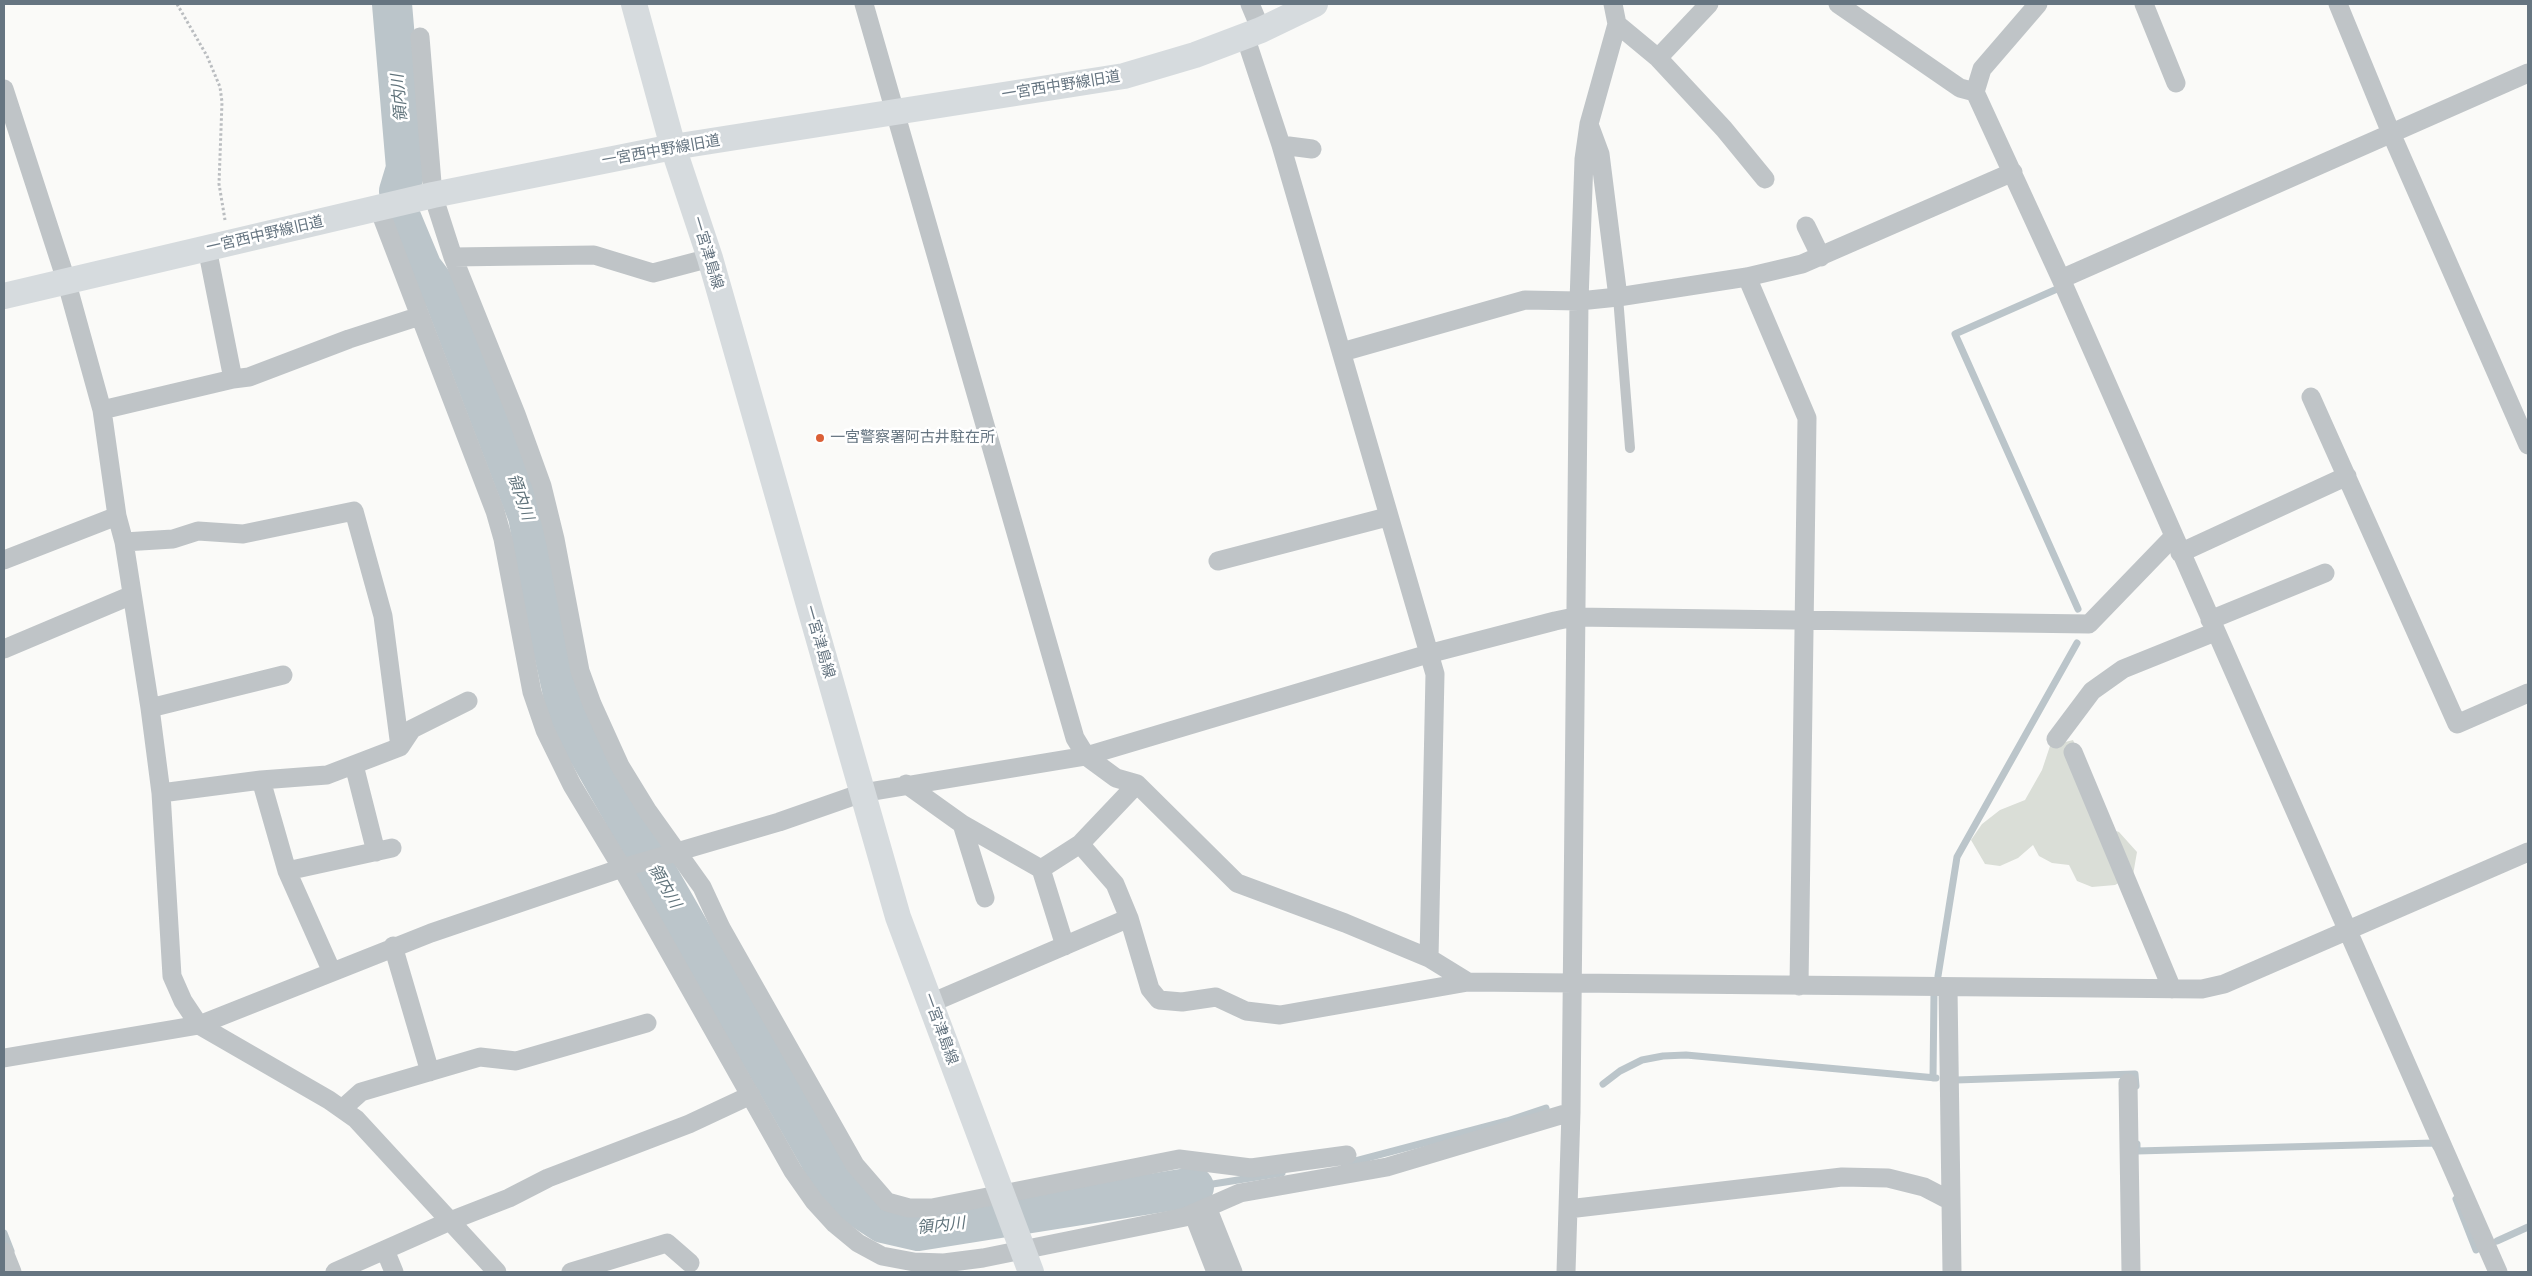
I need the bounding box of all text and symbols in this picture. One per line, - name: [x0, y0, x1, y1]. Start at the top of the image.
- street label: 一宮西中野線旧道: [1000, 68, 1122, 104]
- water label: 領内川: [388, 73, 412, 123]
- street label: 一宮西中野線旧道: [600, 132, 722, 170]
- street label: 一宮西中野線旧道: [205, 213, 325, 257]
- street label: 一宮津島線: [687, 215, 727, 291]
- place label: 一宮警察署阿古井駐在所: [830, 429, 995, 447]
- marker: 一宮警察署阿古井駐在所: [814, 432, 826, 444]
- water label: 領内川: [503, 471, 537, 523]
- street label: 一宮津島線: [800, 603, 838, 681]
- water label: 領内川: [644, 860, 684, 912]
- street label: 一宮津島線: [919, 991, 961, 1067]
- water label: 領内川: [916, 1214, 966, 1238]

